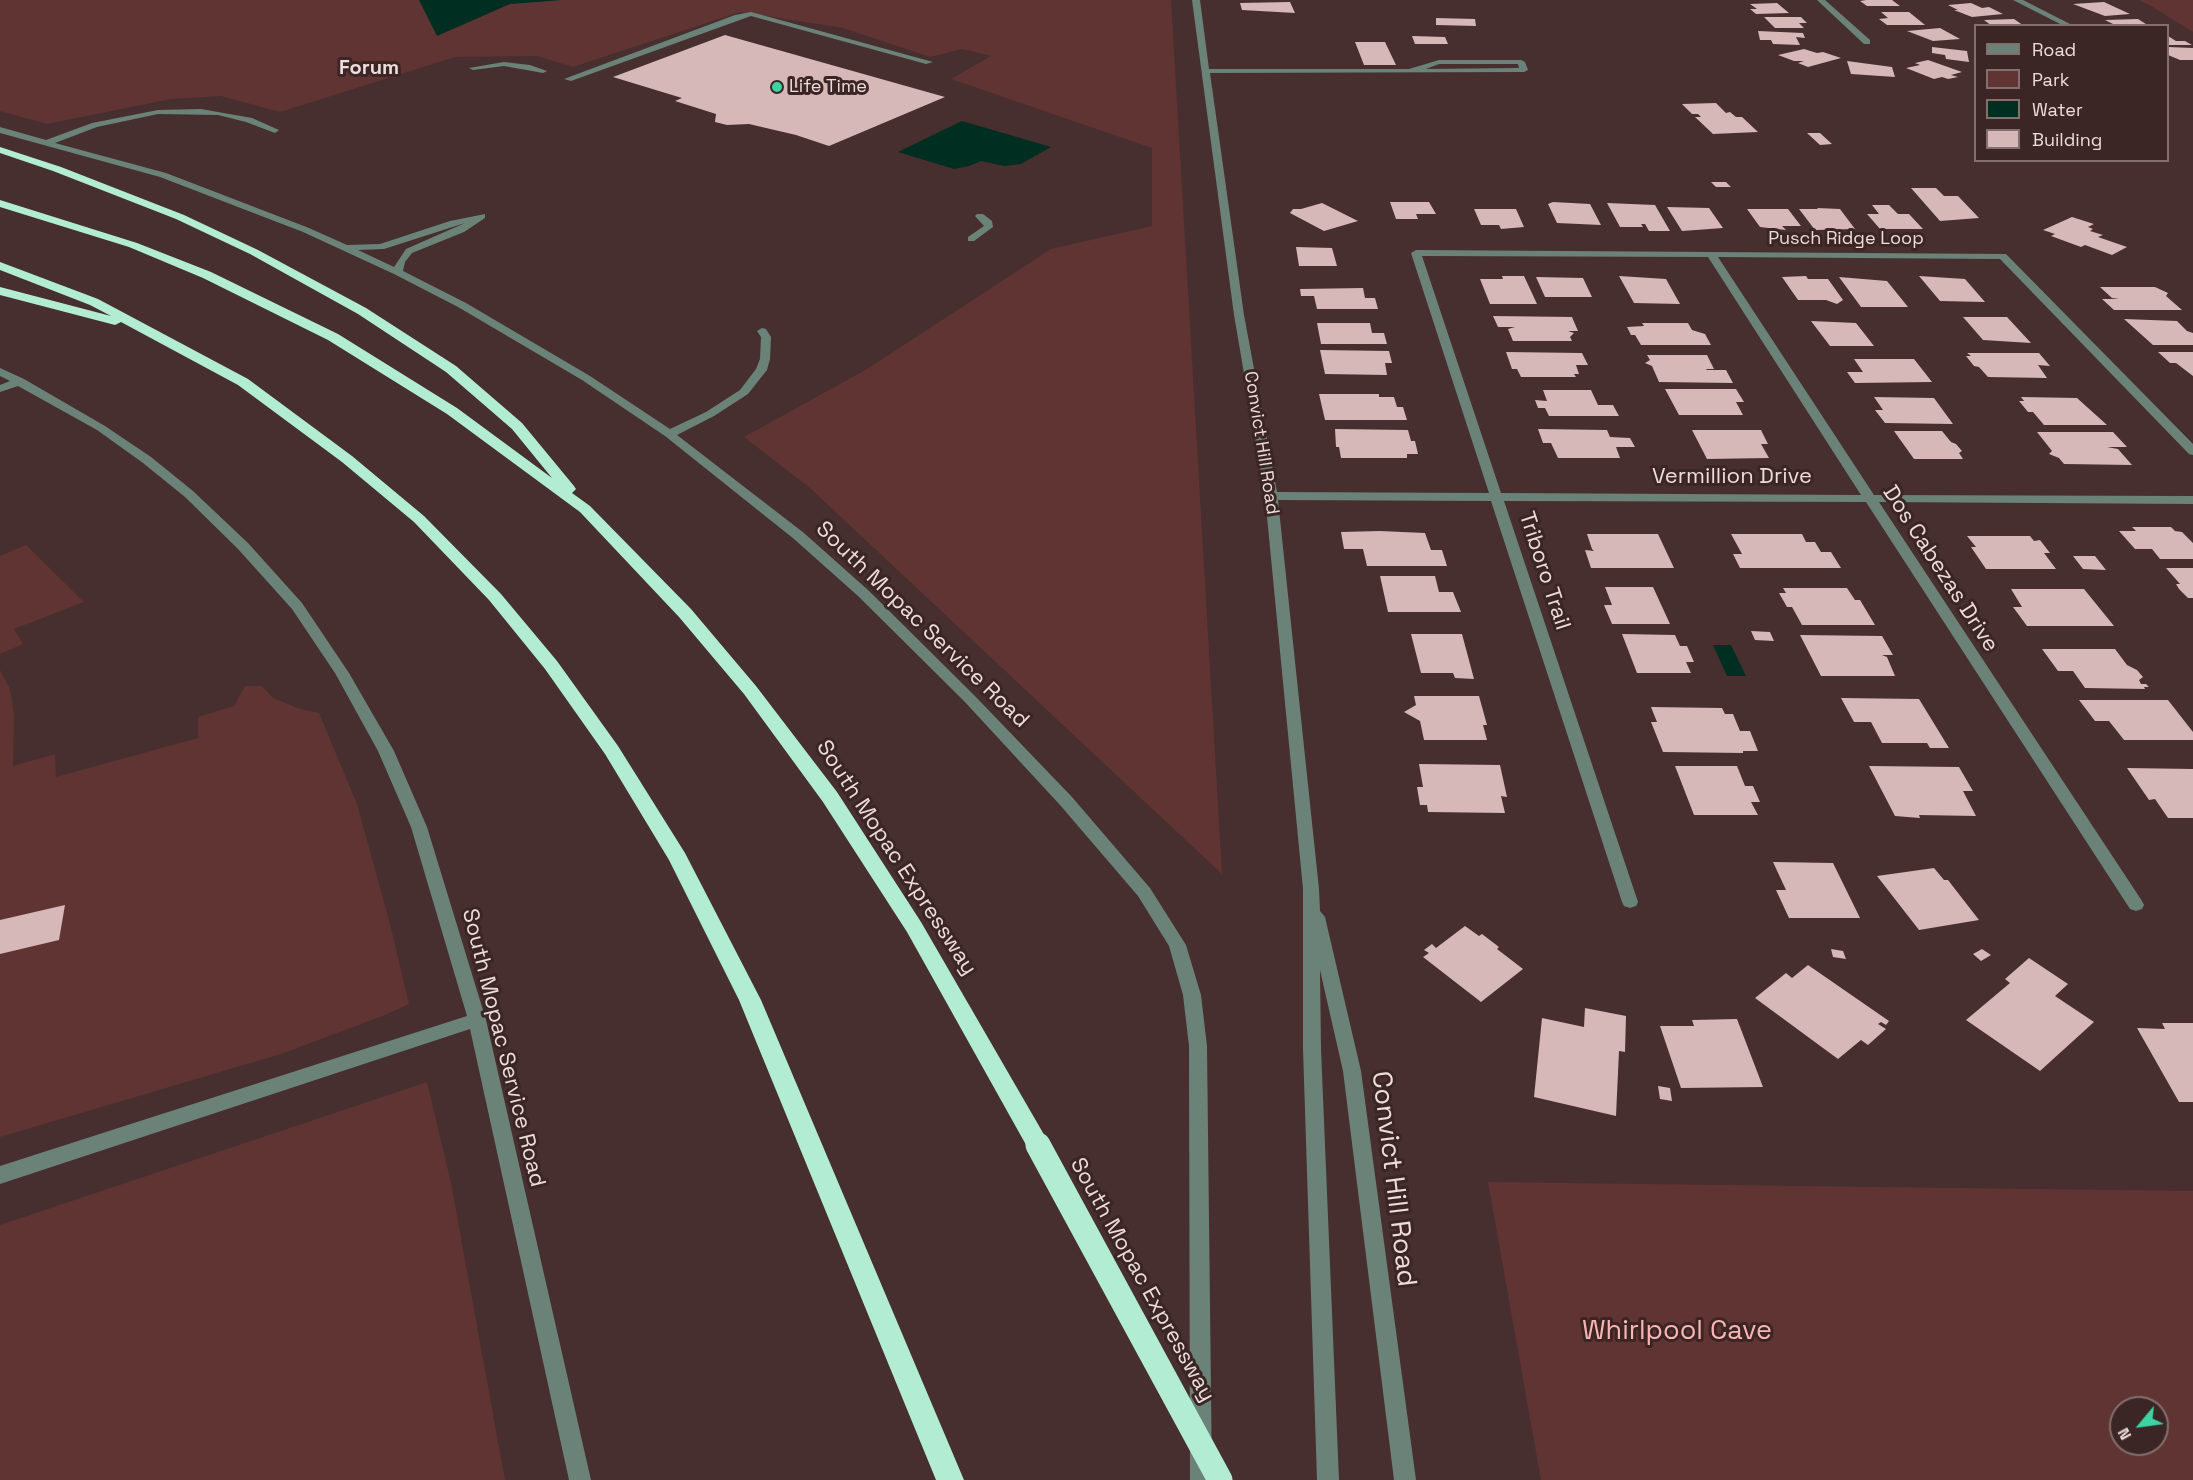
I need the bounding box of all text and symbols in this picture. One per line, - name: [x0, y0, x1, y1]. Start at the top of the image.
- legend: [1974, 24, 2169, 162]
- text: Road: [2032, 38, 2076, 61]
- district label: Forum: [339, 57, 399, 81]
- text: Park: [2032, 68, 2069, 91]
- place label: Life Time: [789, 76, 867, 98]
- marker: Life Time: [770, 80, 784, 94]
- text: Water: [2032, 98, 2083, 121]
- text: Building: [2032, 128, 2102, 151]
- street label: Pusch Ridge Loop: [1768, 228, 1924, 250]
- street label: Convict Hill Road: [1239, 370, 1283, 516]
- street label: Vermillion Drive: [1652, 464, 1812, 490]
- street label: Dos Cabezas Drive: [1876, 481, 2004, 657]
- street label: Triboro Trail: [1513, 509, 1575, 633]
- street label: South Mopac Service Road: [810, 516, 1034, 734]
- street label: South Mopac Expressway: [810, 736, 982, 980]
- street label: South Mopac Service Road: [456, 906, 550, 1190]
- street label: Convict Hill Road: [1364, 1069, 1422, 1289]
- street label: South Mopac Expressway: [1064, 1154, 1220, 1406]
- park label: Whirlpool Cave: [1582, 1316, 1772, 1348]
- north arrow: [2109, 1396, 2169, 1456]
- text: N: [2113, 1424, 2136, 1444]

